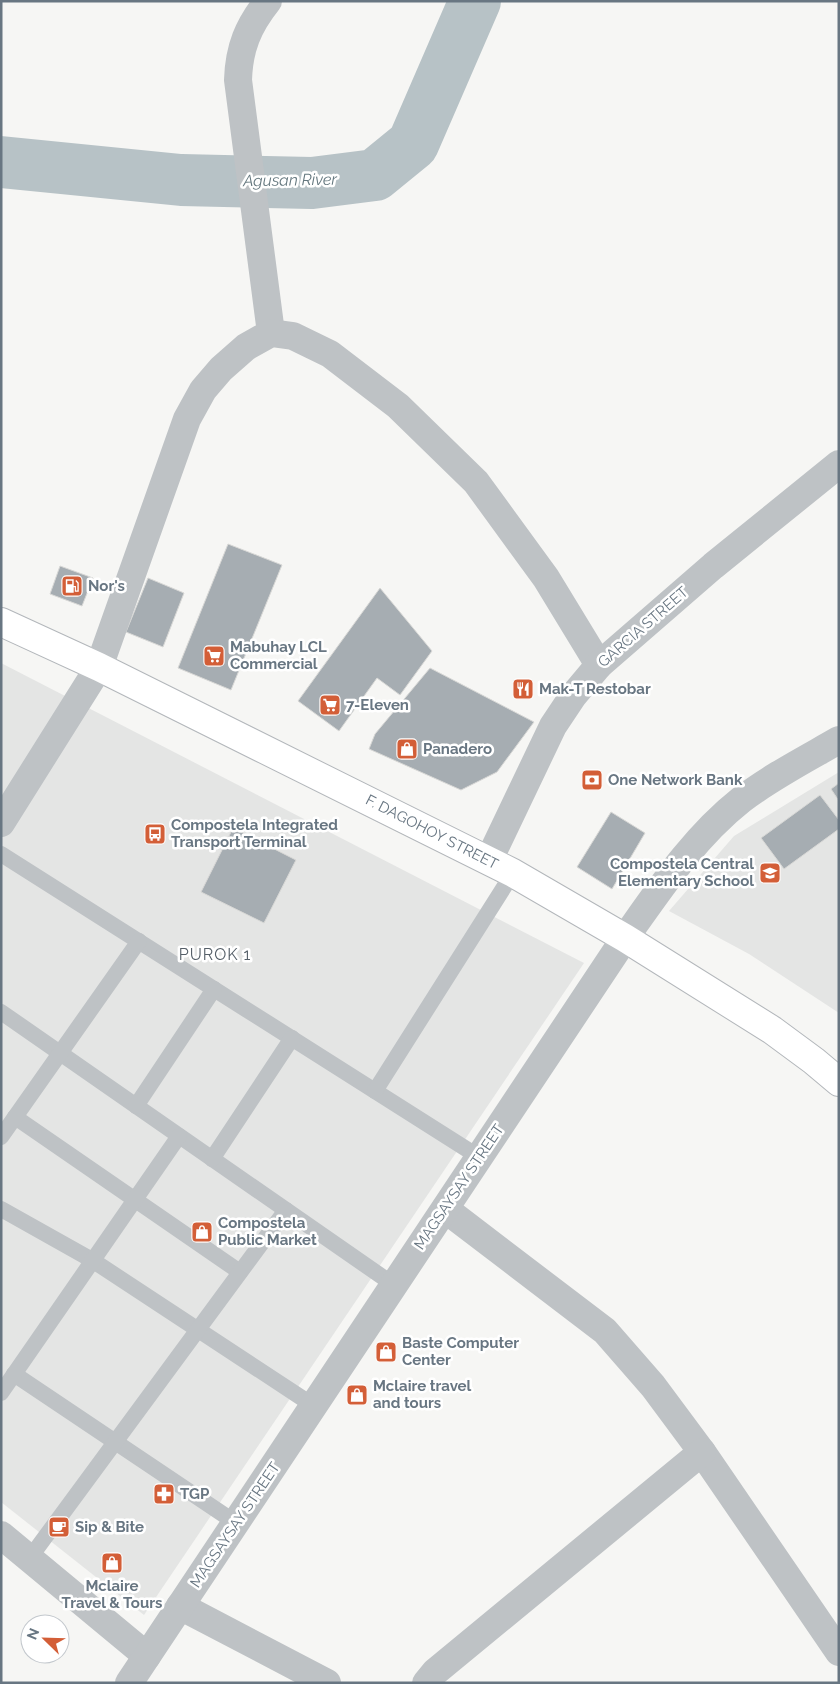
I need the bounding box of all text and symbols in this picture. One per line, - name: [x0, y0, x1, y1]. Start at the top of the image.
- water label: Agusan River: [242, 170, 338, 190]
- fuel station icon: Nor's: [60, 574, 84, 598]
- place label: Nor's: [88, 577, 125, 595]
- street label: GARCIA STREET: [594, 583, 692, 671]
- place label: Mabuhay LCL Commercial: [230, 638, 327, 673]
- supermarket icon: Mabuhay LCL Commercial: [202, 644, 226, 668]
- restaurant icon: Mak-T Restobar: [511, 677, 535, 701]
- place label: Mak-T Restobar: [539, 680, 651, 698]
- supermarket icon: 7-Eleven: [318, 693, 342, 717]
- place label: 7-Eleven: [346, 696, 409, 714]
- shop icon: Panadero: [395, 737, 419, 761]
- place label: Panadero: [423, 740, 492, 758]
- bank icon: One Network Bank: [580, 768, 604, 792]
- place label: One Network Bank: [608, 771, 743, 789]
- street label: F. DAGOHOY STREET: [363, 791, 501, 873]
- place label: Compostela Integrated Transport Terminal: [171, 816, 338, 851]
- bus stop icon: Compostela Integrated Transport Terminal: [143, 822, 167, 846]
- place label: Compostela Central Elementary School: [610, 855, 754, 890]
- school or university icon: Compostela Central Elementary School: [758, 861, 782, 885]
- district label: PUROK 1: [179, 945, 251, 964]
- street label: MAGSAYSAY STREET: [410, 1121, 508, 1253]
- place label: Compostela Public Market: [218, 1214, 317, 1249]
- shop icon: Compostela Public Market: [190, 1220, 214, 1244]
- place label: Baste Computer Center: [402, 1334, 519, 1369]
- shop icon: Baste Computer Center: [374, 1340, 398, 1364]
- place label: Mclaire travel and tours: [373, 1377, 472, 1412]
- shop icon: Mclaire travel and tours: [345, 1383, 369, 1407]
- street label: MAGSAYSAY STREET: [186, 1459, 284, 1591]
- pharmacy icon: TGP: [152, 1482, 176, 1506]
- place label: TGP: [180, 1485, 210, 1503]
- cafe icon: Sip & Bite: [47, 1515, 71, 1539]
- place label: Sip & Bite: [75, 1518, 144, 1536]
- shop icon: Mclaire Travel & Tours: [100, 1551, 124, 1575]
- place label: Mclaire Travel & Tours: [62, 1577, 162, 1612]
- north arrow: [20, 1614, 70, 1664]
- text: N: [24, 1626, 42, 1642]

